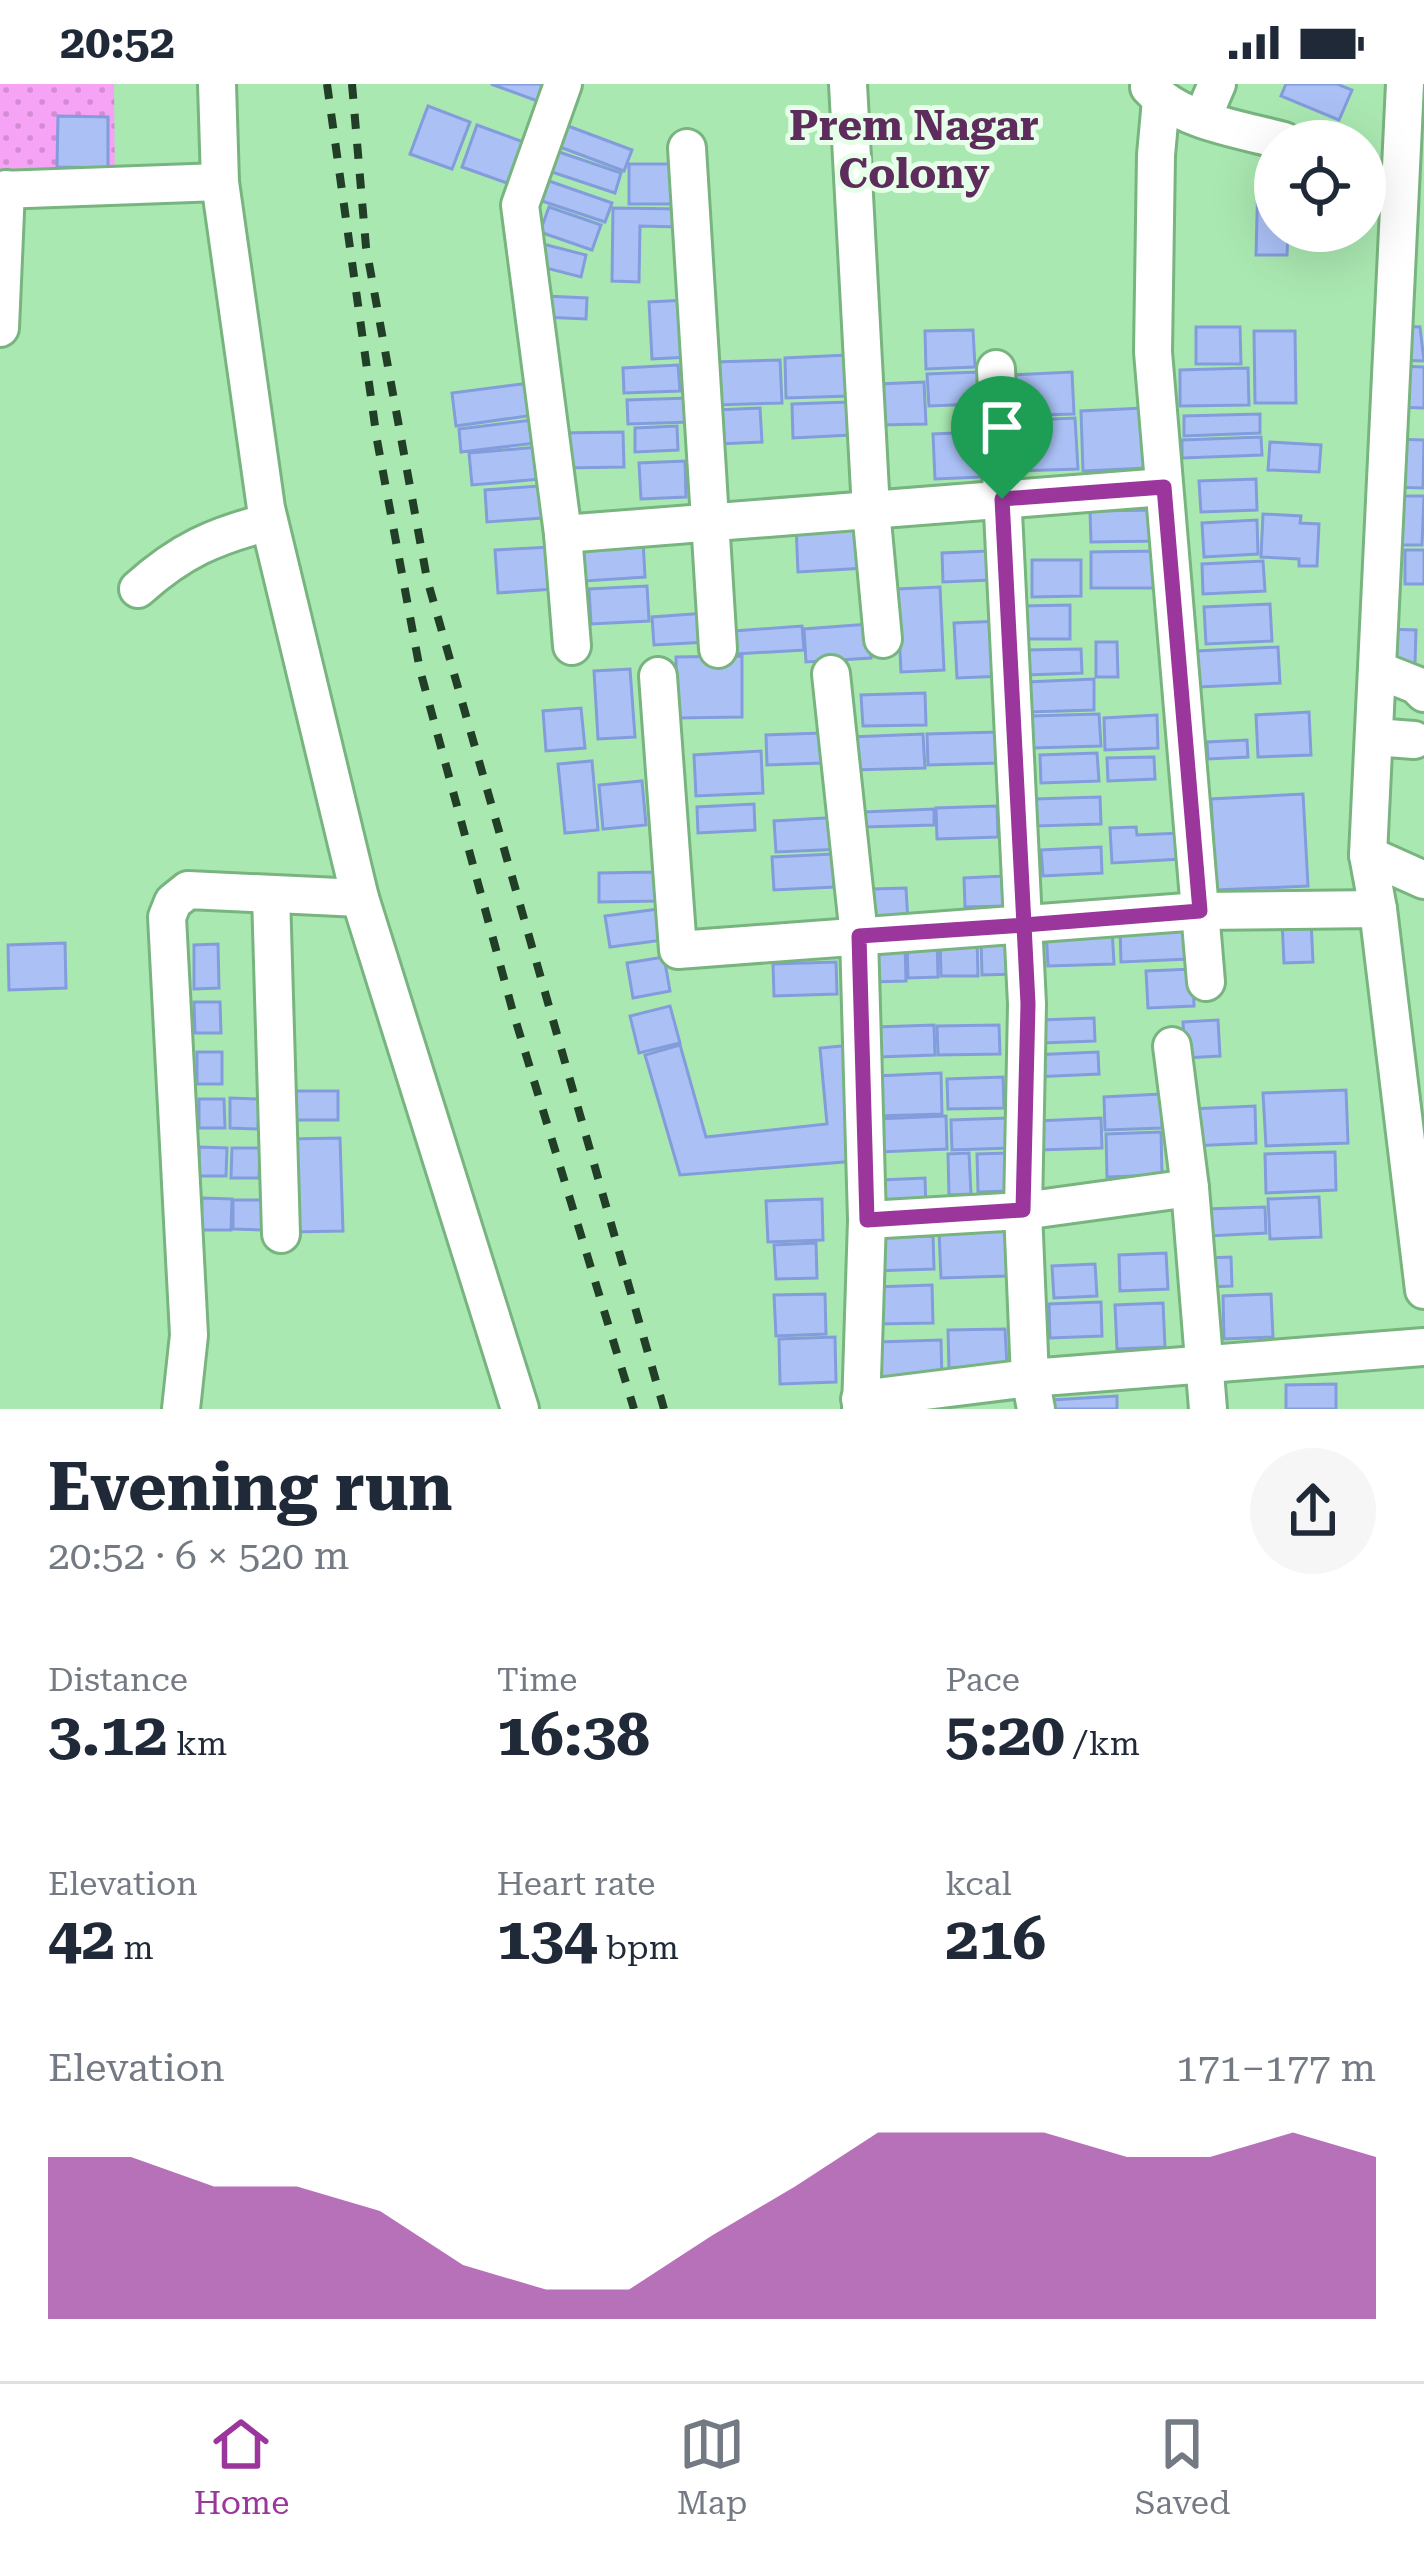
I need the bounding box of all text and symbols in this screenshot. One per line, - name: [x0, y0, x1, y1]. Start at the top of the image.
- text: 20:52: [60, 16, 175, 69]
- district label: Prem Nagar Colony: [789, 101, 1039, 198]
- map controls: [1254, 120, 1386, 252]
- button: locate: [1254, 120, 1386, 252]
- pin: [951, 376, 1053, 499]
- icon: arrive: [969, 394, 1035, 460]
- button: share: [1250, 1448, 1376, 1574]
- text: Evening run: [48, 1449, 453, 1526]
- text: 20:52 · 6 × 520 m: [48, 1533, 349, 1579]
- text: Distance: [48, 1660, 188, 1699]
- text: Time: [497, 1660, 577, 1699]
- text: Pace: [945, 1660, 1020, 1699]
- text: 3.12: [48, 1699, 168, 1770]
- text: 16:38: [497, 1699, 650, 1770]
- text: 5:20: [945, 1699, 1065, 1770]
- text: km: [168, 1724, 227, 1763]
- text: /km: [1065, 1724, 1140, 1763]
- text: Elevation: [48, 1864, 198, 1903]
- text: Heart rate: [497, 1864, 655, 1903]
- text: kcal: [945, 1864, 1012, 1903]
- text: 42: [48, 1903, 115, 1974]
- text: 134: [497, 1903, 597, 1974]
- text: 216: [945, 1903, 1046, 1974]
- text: m: [115, 1928, 154, 1967]
- text: bpm: [597, 1928, 679, 1967]
- text: Elevation: [48, 2045, 225, 2091]
- text: 171–177 m: [1176, 2045, 1376, 2091]
- tab: Home: [194, 2411, 289, 2522]
- tab: Map: [677, 2411, 747, 2522]
- tab: Saved: [1135, 2411, 1230, 2522]

